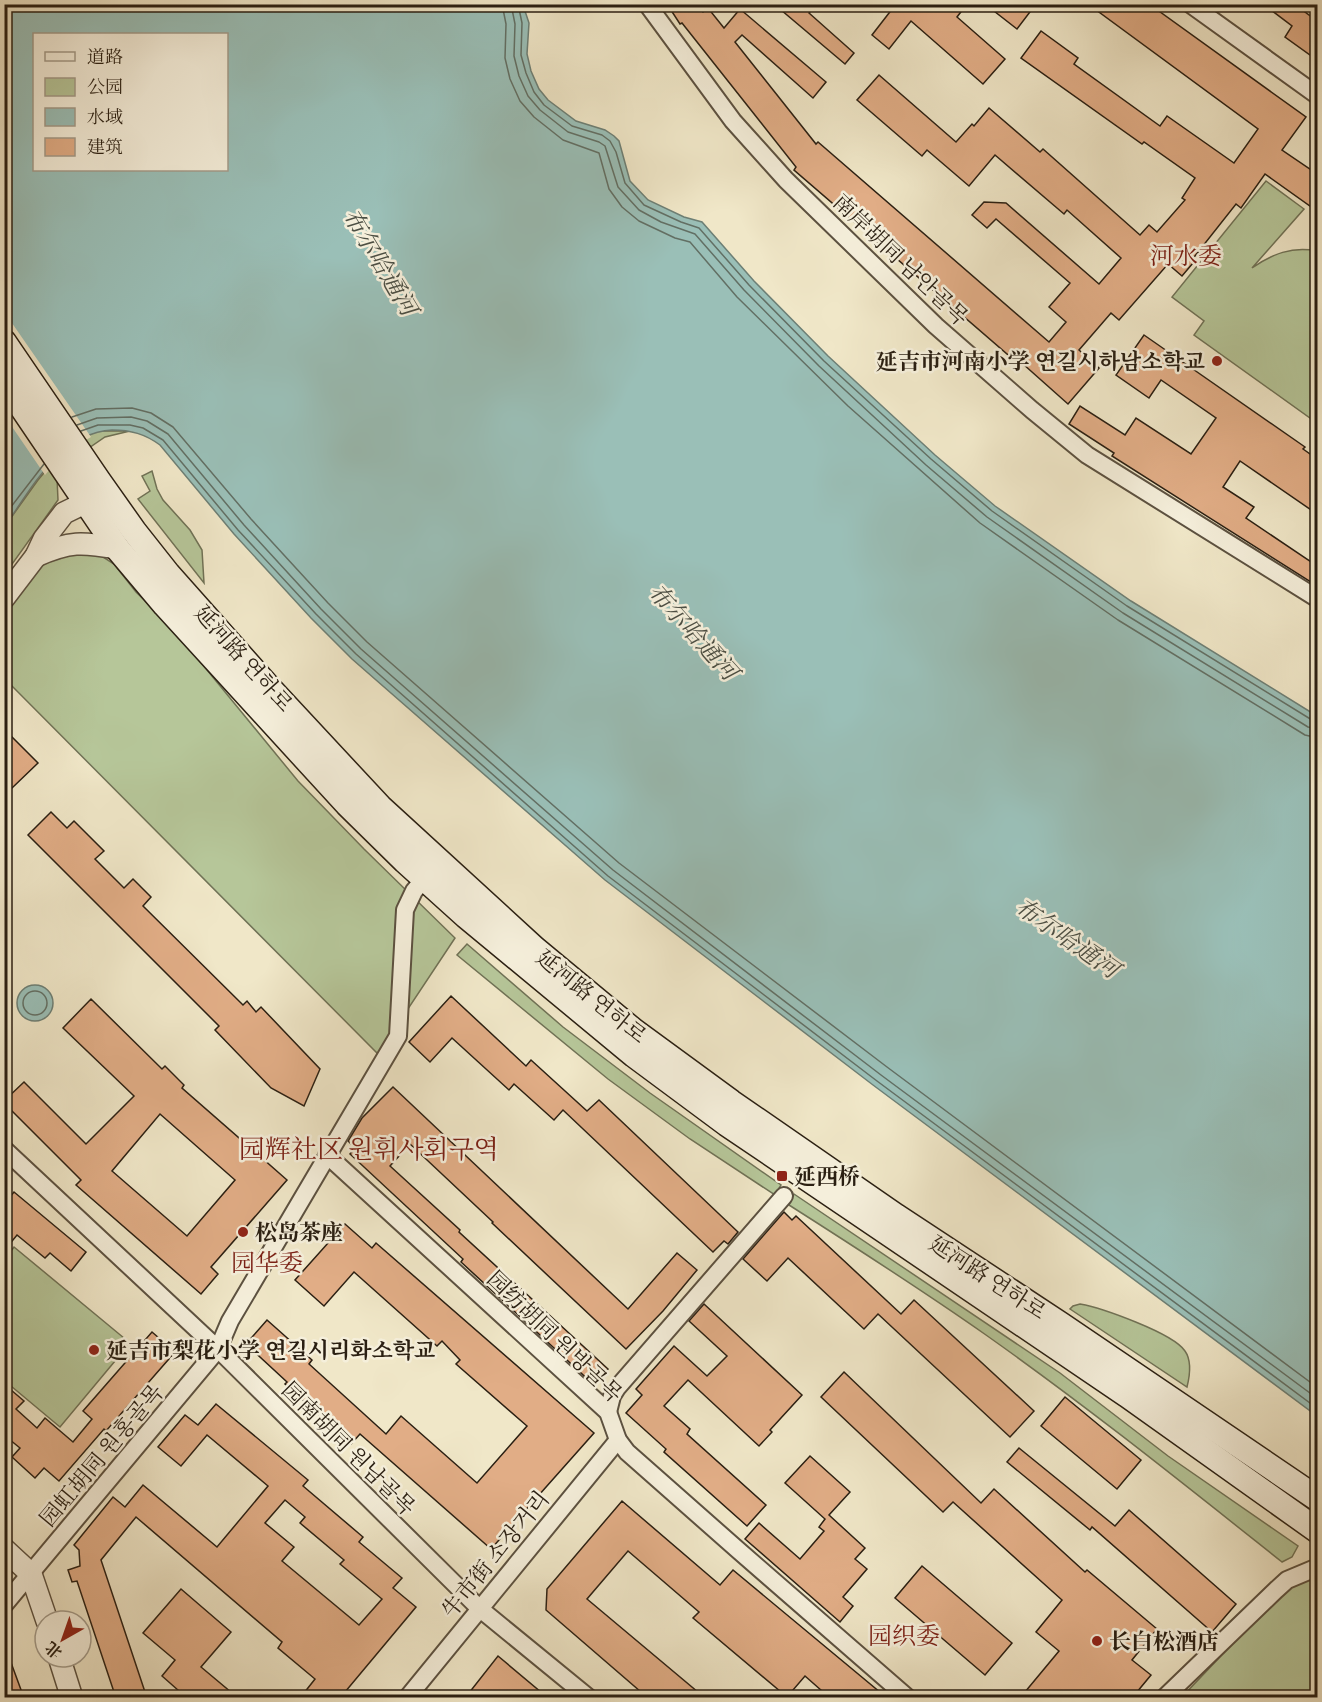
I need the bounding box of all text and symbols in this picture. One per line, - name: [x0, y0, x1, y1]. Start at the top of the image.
- legend: [33, 33, 228, 171]
- text: 道路: [87, 45, 123, 68]
- text: 公园: [87, 75, 123, 98]
- text: 水域: [87, 105, 123, 128]
- text: 建筑: [87, 135, 123, 158]
- street label: 南岸胡同 남안골목: [827, 187, 975, 331]
- water label: 布尔哈通河: [336, 202, 427, 325]
- district label: 河水委: [1150, 240, 1222, 271]
- place label: 延吉市河南小学 연길시하남소학교: [876, 347, 1205, 376]
- marker: 延吉市河南小学 연길시하남소학교: [1210, 354, 1224, 368]
- water label: 布尔哈通河: [642, 577, 748, 690]
- street label: 延河路 연하로: [188, 599, 299, 718]
- water label: 布尔哈通河: [1009, 890, 1129, 987]
- street label: 延河路 연하로: [530, 943, 653, 1050]
- district label: 园辉社区 원휘사회구역: [239, 1132, 499, 1166]
- place label: 延西桥: [794, 1162, 860, 1191]
- marker: 延西桥: [775, 1169, 789, 1183]
- place label: 松岛茶座: [255, 1218, 343, 1247]
- marker: 松岛茶座: [236, 1225, 250, 1239]
- street label: 延河路 연하로: [924, 1229, 1052, 1326]
- district label: 园华委: [231, 1247, 303, 1278]
- street label: 园纺胡同 원방골목: [481, 1264, 629, 1408]
- place label: 延吉市梨花小学 연길시리화소학교: [106, 1336, 435, 1365]
- marker: 延吉市梨花小学 연길시리화소학교: [87, 1343, 101, 1357]
- street label: 园南胡同 원남골목: [276, 1375, 422, 1521]
- street label: 园虹胡同 원홍골목: [33, 1378, 170, 1533]
- street label: 牛市街 소장거리: [435, 1485, 556, 1624]
- north arrow: [33, 1609, 93, 1669]
- district label: 园织委: [868, 1620, 940, 1651]
- place label: 长白松酒店: [1109, 1627, 1219, 1656]
- marker: 长白松酒店: [1090, 1634, 1104, 1648]
- text: 北: [41, 1637, 67, 1663]

